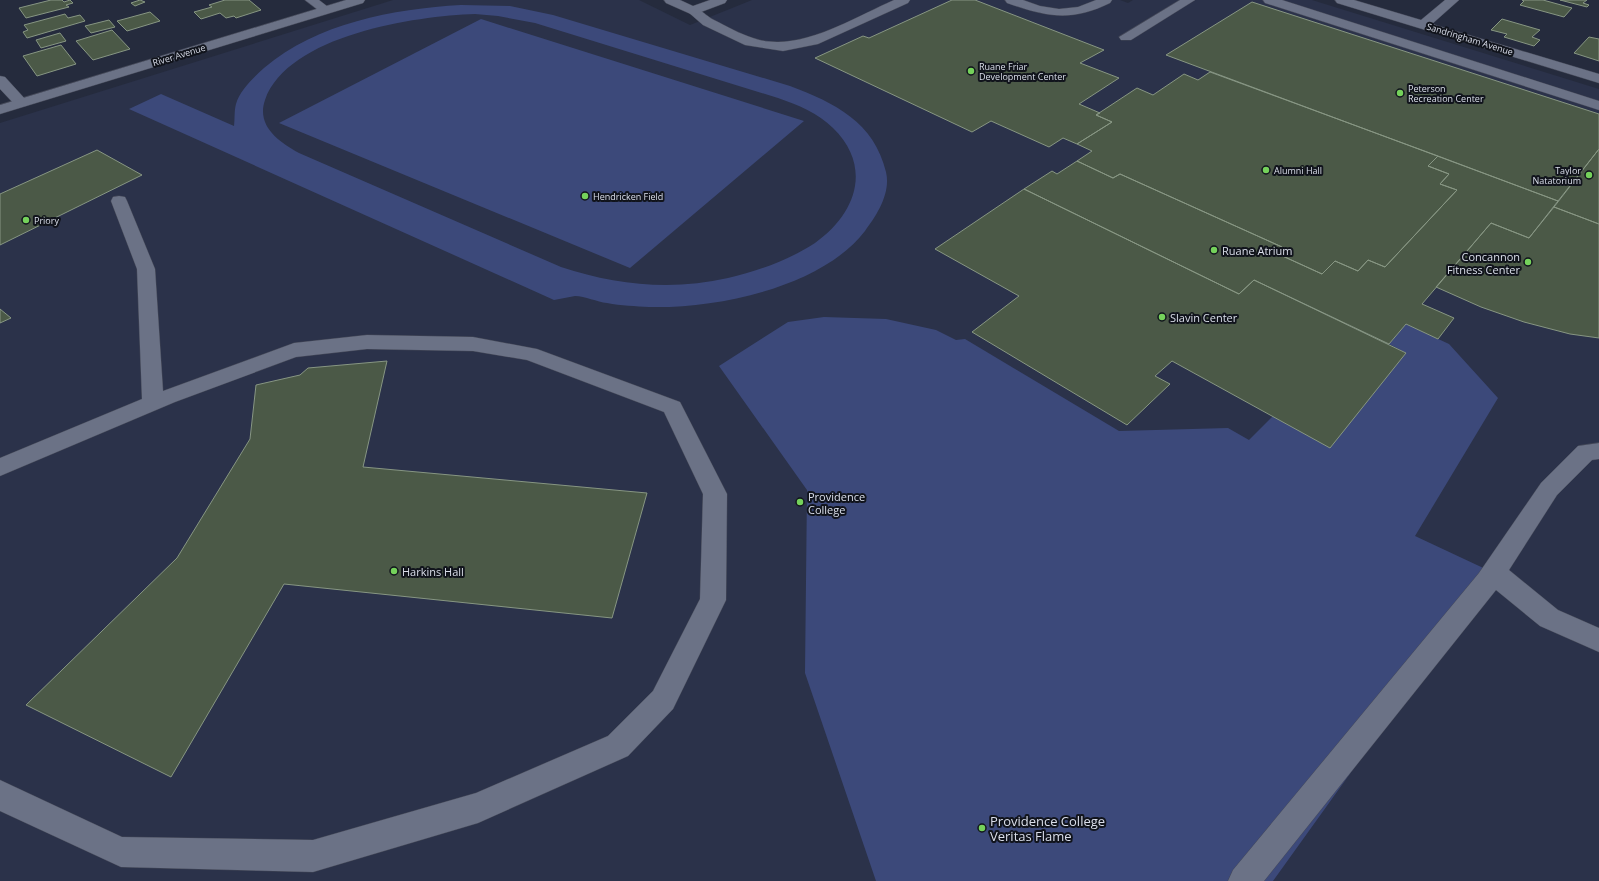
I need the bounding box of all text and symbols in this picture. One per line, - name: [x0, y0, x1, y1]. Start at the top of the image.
- street label: Sandringham Avenue: [1425, 20, 1515, 58]
- street label: River Avenue: [151, 41, 207, 69]
- place label: Ruane Friar Development Center: [979, 60, 1066, 83]
- marker: Ruane Friar Development Center: [966, 66, 976, 76]
- place label: Peterson Recreation Center: [1408, 82, 1484, 105]
- marker: Peterson Recreation Center: [1395, 88, 1405, 98]
- place label: Alumni Hall: [1274, 164, 1322, 177]
- place label: Taylor Natatorium: [1533, 164, 1581, 187]
- marker: Alumni Hall: [1261, 165, 1271, 175]
- marker: Taylor Natatorium: [1584, 170, 1594, 180]
- place label: Hendricken Field: [593, 190, 663, 203]
- marker: Hendricken Field: [580, 191, 590, 201]
- place label: Priory: [34, 214, 59, 227]
- marker: Priory: [21, 215, 31, 225]
- place label: Ruane Atrium: [1222, 243, 1293, 258]
- marker: Ruane Atrium: [1209, 245, 1219, 255]
- place label: Concannon Fitness Center: [1447, 249, 1520, 277]
- marker: Concannon Fitness Center: [1523, 257, 1533, 267]
- place label: Slavin Center: [1170, 310, 1238, 325]
- marker: Slavin Center: [1157, 312, 1167, 322]
- place label: Providence College: [808, 489, 865, 517]
- marker: Providence College: [795, 497, 805, 507]
- place label: Harkins Hall: [402, 564, 464, 579]
- marker: Harkins Hall: [389, 566, 399, 576]
- place label: Providence College Veritas Flame: [990, 812, 1105, 845]
- marker: Providence College Veritas Flame: [977, 823, 987, 833]

